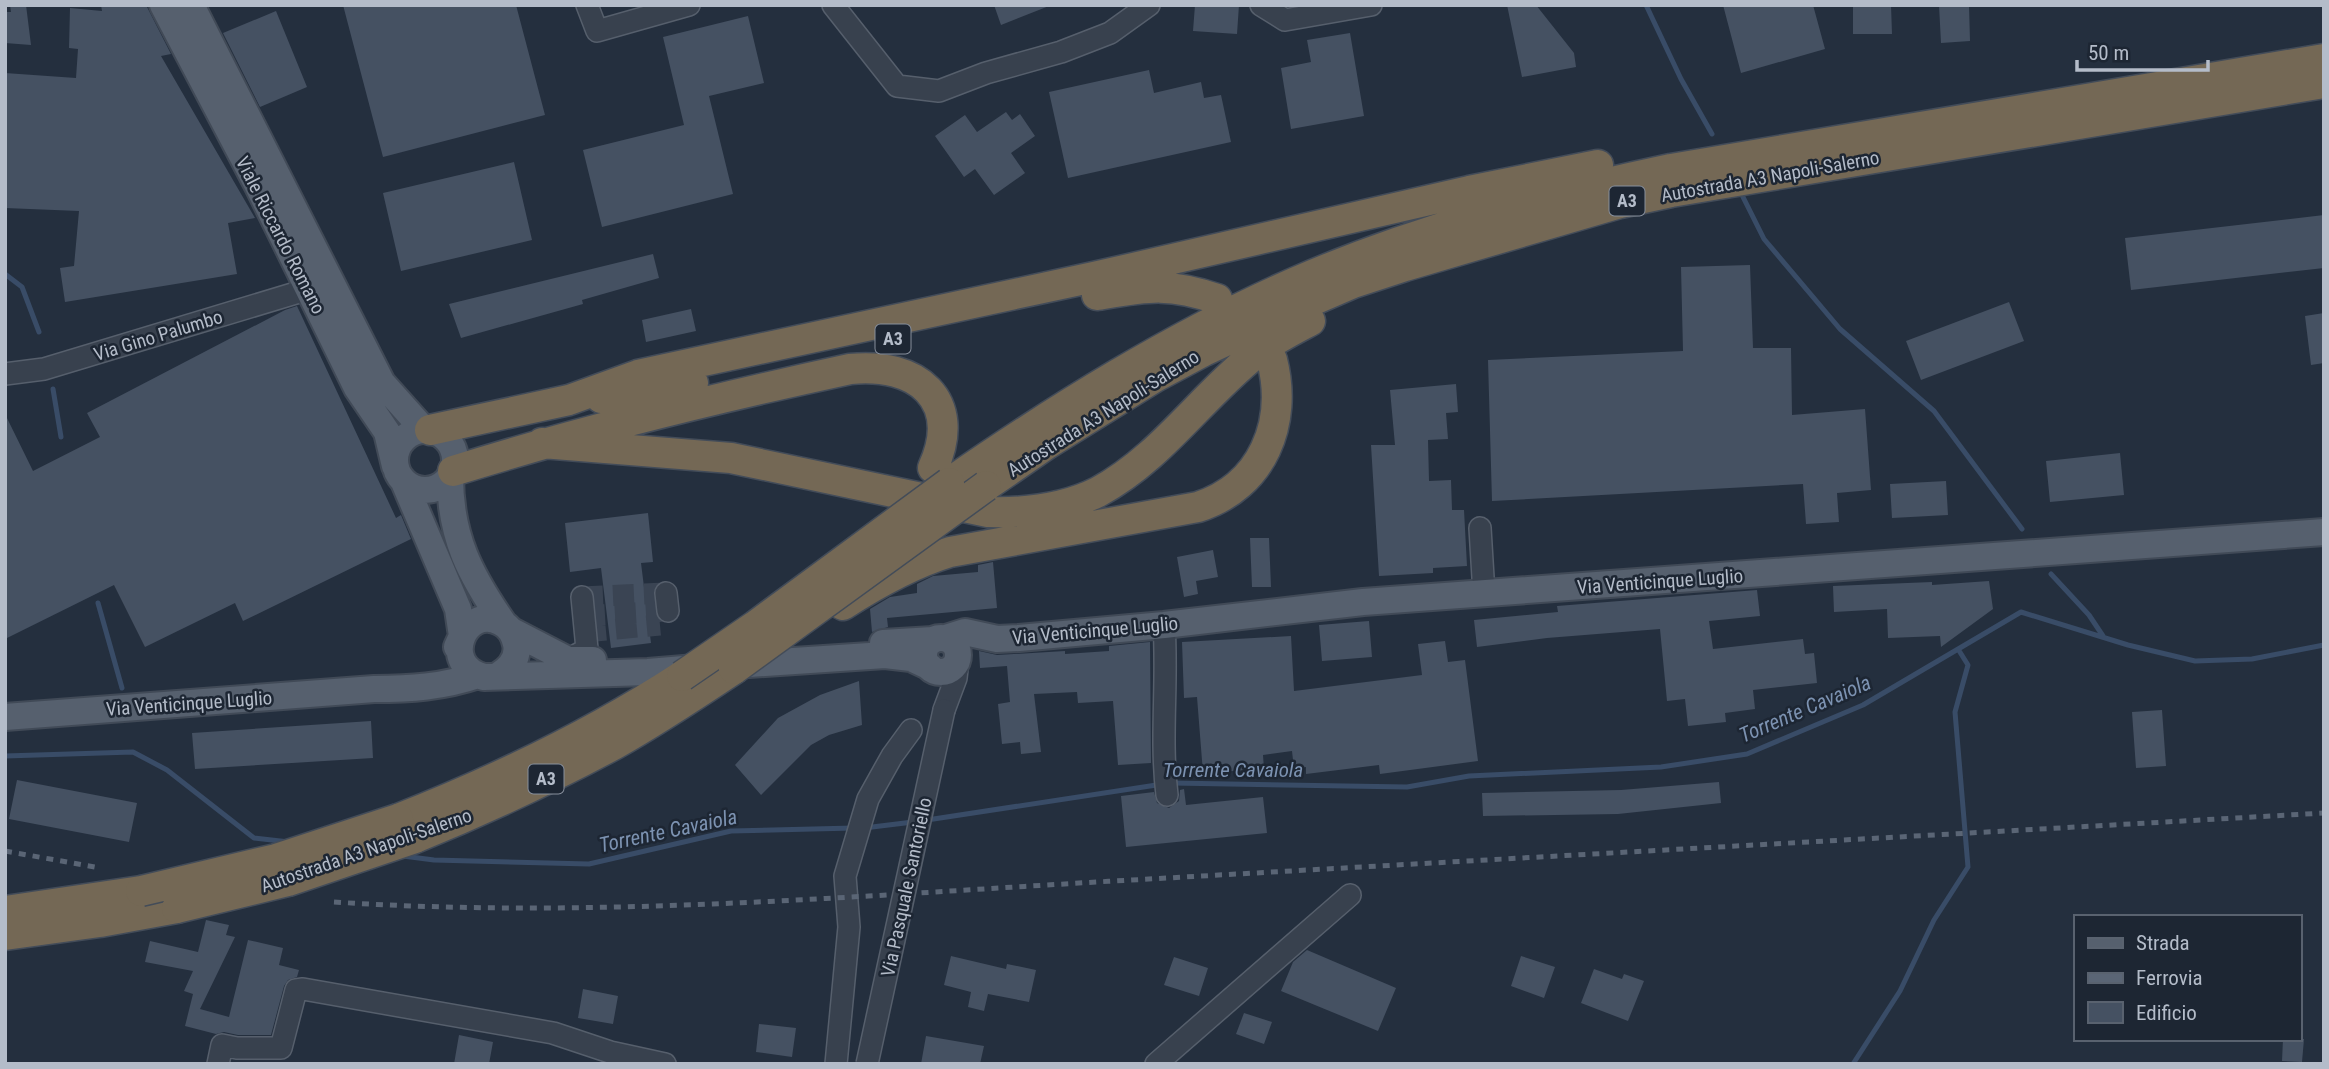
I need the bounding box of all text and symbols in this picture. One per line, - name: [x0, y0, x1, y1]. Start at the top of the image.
- scale bar: [2077, 28, 2208, 72]
- text: 50 m: [2088, 41, 2129, 65]
- street label: Autostrada A3 Napoli-Salerno: [1659, 146, 1881, 207]
- street label: Viale Riccardo Romano: [231, 153, 330, 318]
- road number: A3: [1610, 186, 1644, 216]
- street label: Via Gino Palumbo: [91, 305, 225, 366]
- road number: A3: [876, 324, 910, 354]
- street label: Autostrada A3 Napoli-Salerno: [1003, 345, 1203, 482]
- street label: Via Venticinque Luglio: [1576, 564, 1744, 599]
- street label: Via Venticinque Luglio: [1011, 612, 1179, 649]
- water label: Torrente Cavaiola: [1736, 670, 1874, 748]
- street label: Via Venticinque Luglio: [105, 686, 273, 721]
- water label: Torrente Cavaiola: [1163, 758, 1303, 782]
- road number: A3: [528, 764, 564, 794]
- street label: Via Pasquale Santoriello: [876, 795, 937, 979]
- street label: Autostrada A3 Napoli-Salerno: [258, 804, 475, 897]
- water label: Torrente Cavaiola: [597, 805, 739, 857]
- legend: [2074, 915, 2301, 1041]
- text: Strada: [2136, 931, 2190, 955]
- text: Ferrovia: [2136, 966, 2203, 990]
- text: Edificio: [2136, 1001, 2197, 1025]

